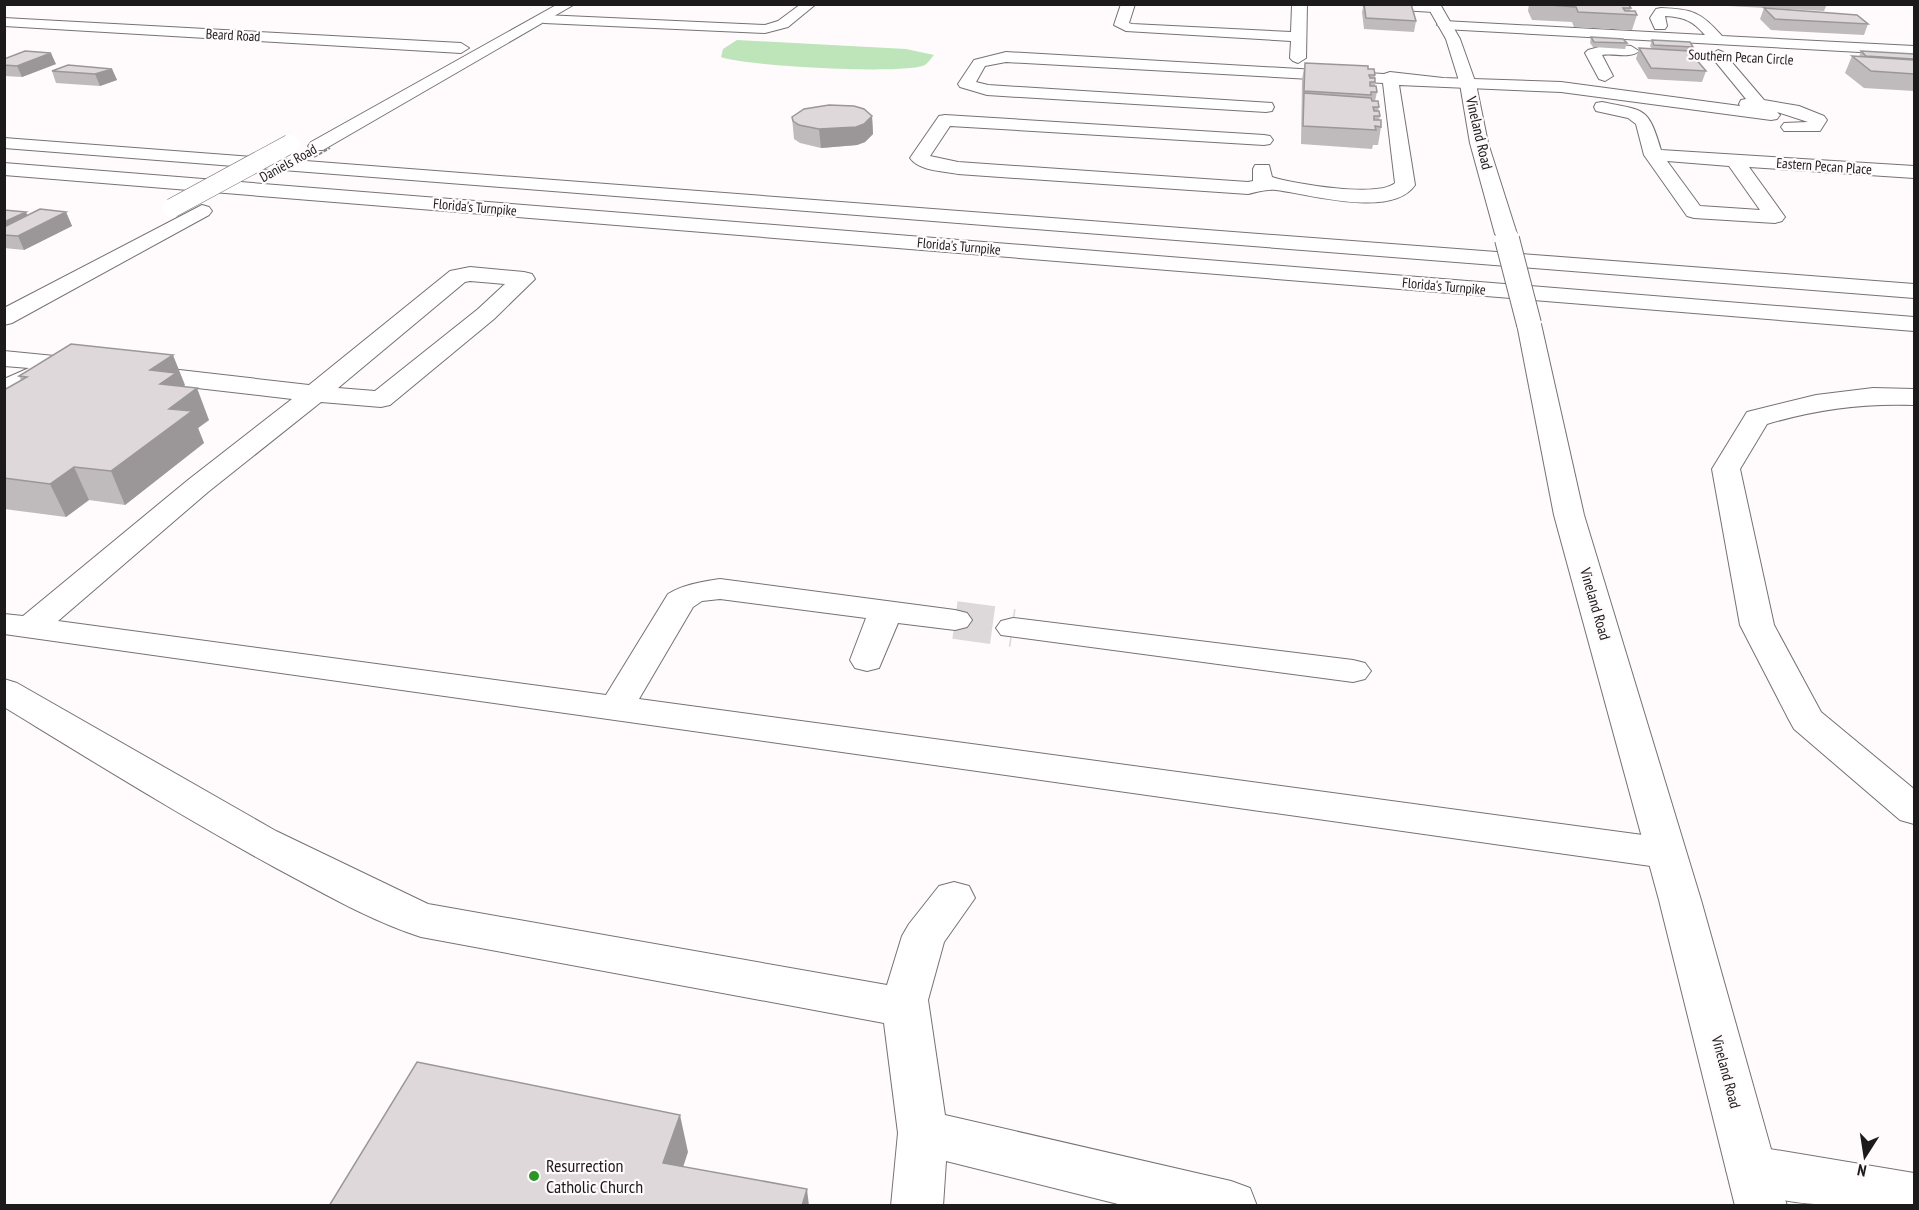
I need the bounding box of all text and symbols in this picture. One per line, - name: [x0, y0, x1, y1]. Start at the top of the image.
- street label: Beard Road: [205, 25, 261, 45]
- street label: Southern Pecan Circle: [1688, 45, 1794, 69]
- street label: Vineland Road: [1462, 94, 1497, 171]
- street label: Daniels Road: [256, 140, 320, 186]
- street label: Eastern Pecan Place: [1776, 154, 1873, 178]
- street label: Florida's Turnpike: [432, 194, 518, 220]
- street label: Florida's Turnpike: [916, 233, 1002, 259]
- street label: Florida's Turnpike: [1401, 273, 1487, 299]
- street label: Vineland Road: [1576, 565, 1615, 642]
- street label: Vineland Road: [1707, 1033, 1745, 1110]
- north arrow: [1835, 1126, 1895, 1186]
- place label: Resurrection Catholic Church: [546, 1154, 643, 1198]
- text: N: [1856, 1160, 1868, 1181]
- marker: Resurrection Catholic Church: [527, 1169, 541, 1183]

